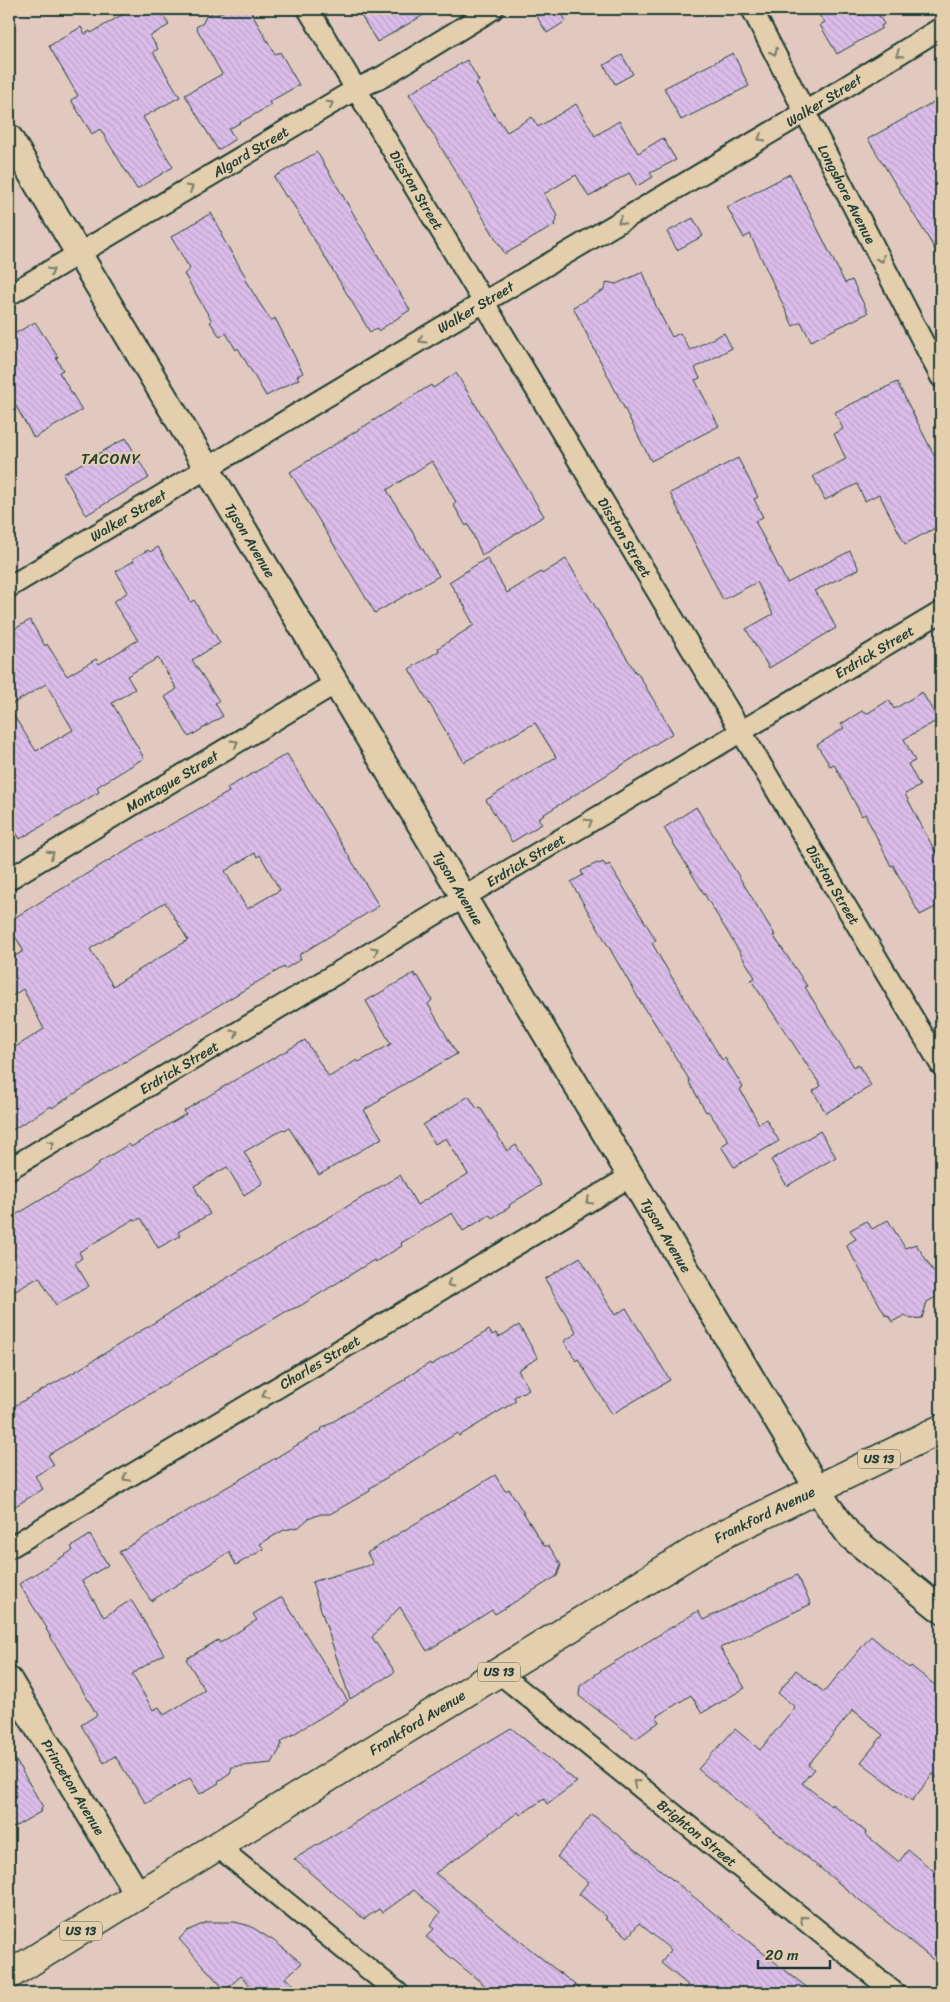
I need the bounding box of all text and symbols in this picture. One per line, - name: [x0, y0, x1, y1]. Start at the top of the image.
- one-way arrow: [768, 47, 778, 56]
- one-way arrow: [896, 47, 905, 57]
- street label: Walker Street: [781, 67, 868, 134]
- one-way arrow: [324, 101, 333, 111]
- street label: Algard Street: [207, 119, 294, 185]
- one-way arrow: [757, 132, 766, 142]
- street label: Longshore Avenue: [810, 140, 883, 249]
- street label: Disston Street: [382, 145, 450, 235]
- one-way arrow: [185, 184, 194, 194]
- one-way arrow: [617, 214, 626, 224]
- one-way arrow: [875, 254, 885, 263]
- one-way arrow: [45, 267, 54, 277]
- street label: Walker Street: [432, 274, 520, 340]
- one-way arrow: [418, 334, 427, 344]
- district label: TACONY: [81, 446, 142, 472]
- street label: Walker Street: [85, 482, 173, 549]
- street label: Disston Street: [590, 493, 658, 583]
- street label: Tyson Avenue: [218, 498, 282, 583]
- street label: Erdrick Street: [830, 619, 919, 686]
- one-way arrow: [229, 740, 238, 750]
- street label: Montague Street: [121, 743, 225, 819]
- one-way arrow: [584, 818, 593, 828]
- street label: Erdrick Street: [481, 827, 571, 894]
- street label: Disston Street: [799, 840, 866, 930]
- street label: Tyson Avenue: [426, 846, 490, 931]
- one-way arrow: [45, 851, 54, 861]
- one-way arrow: [369, 946, 378, 956]
- one-way arrow: [230, 1030, 239, 1040]
- street label: Erdrick Street: [134, 1034, 224, 1102]
- one-way arrow: [45, 1140, 54, 1150]
- street label: Tyson Avenue: [633, 1193, 698, 1278]
- one-way arrow: [586, 1194, 595, 1204]
- one-way arrow: [446, 1278, 455, 1288]
- street label: Charles Street: [275, 1329, 365, 1397]
- one-way arrow: [262, 1388, 271, 1398]
- road number: US 13: [858, 1450, 900, 1468]
- one-way arrow: [122, 1472, 131, 1482]
- street label: Frankford Avenue: [709, 1480, 820, 1550]
- road number: US 13: [478, 1662, 520, 1681]
- street label: Frankford Avenue: [364, 1683, 471, 1763]
- street label: Princeton Avenue: [34, 1734, 112, 1841]
- one-way arrow: [633, 1781, 642, 1789]
- street label: Brighton Street: [651, 1793, 743, 1874]
- one-way arrow: [800, 1916, 809, 1924]
- road number: US 13: [60, 1922, 102, 1940]
- scale bar: [758, 1937, 830, 1969]
- text: 20 m: [765, 1942, 799, 1968]

